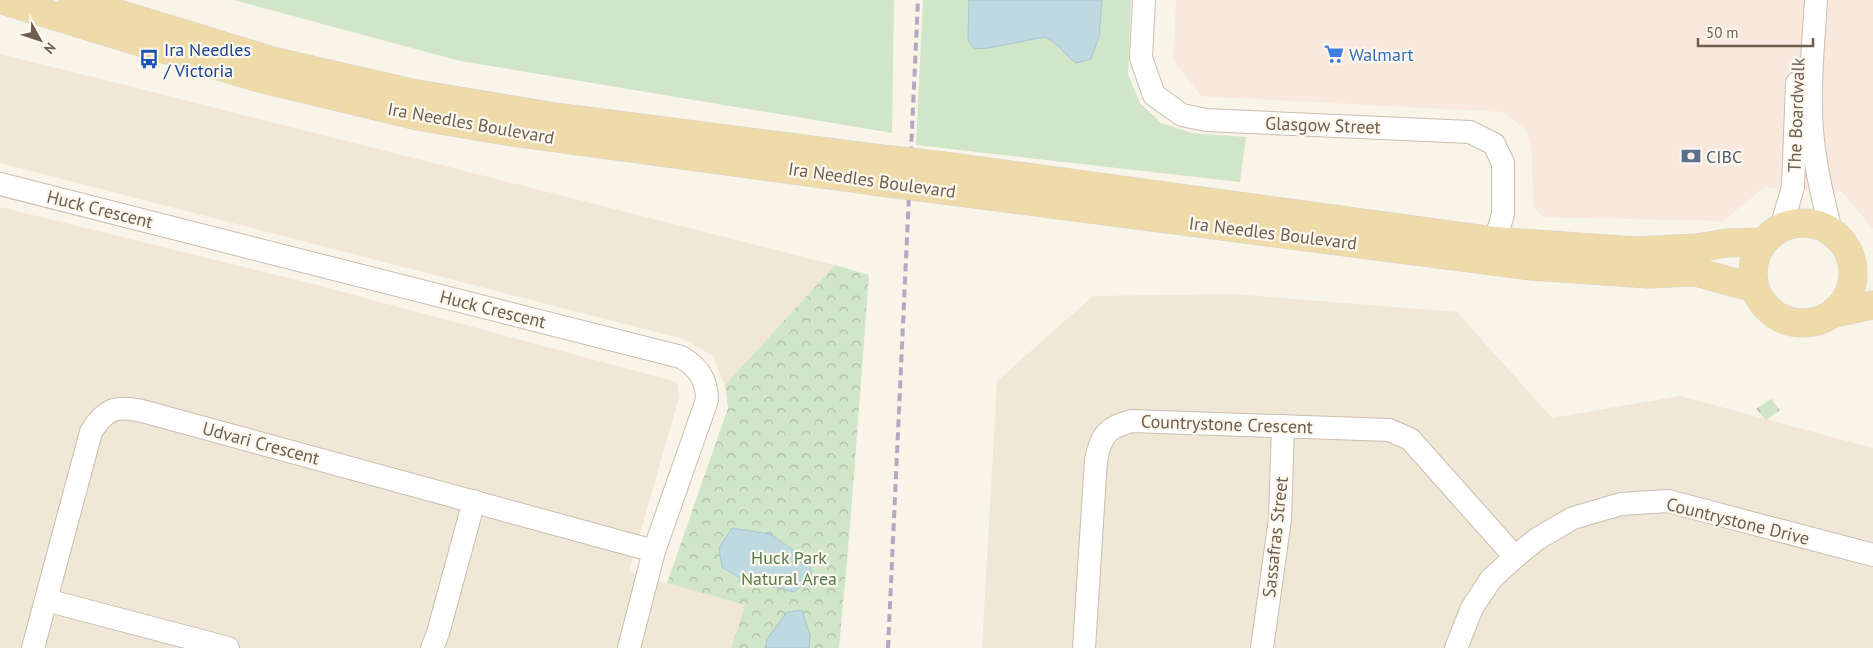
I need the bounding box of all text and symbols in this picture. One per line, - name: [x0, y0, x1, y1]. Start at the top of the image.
- north arrow: [15, 15, 65, 65]
- scale bar: [1698, 15, 1813, 47]
- text: 50 m: [1706, 23, 1739, 42]
- place label: Ira Needles / Victoria: [163, 38, 251, 82]
- text: N: [40, 39, 60, 58]
- supermarket icon: Walmart: [1323, 43, 1345, 65]
- place label: Walmart: [1349, 43, 1414, 66]
- bus stop icon: Ira Needles / Victoria: [138, 48, 160, 70]
- street label: The Boardwalk: [1783, 57, 1810, 173]
- street label: Ira Needles Boulevard: [386, 97, 556, 149]
- street label: Glasgow Street: [1265, 111, 1381, 139]
- bank icon: CIBC: [1680, 145, 1702, 167]
- place label: CIBC: [1706, 145, 1742, 168]
- street label: Ira Needles Boulevard: [787, 157, 957, 203]
- street label: Huck Crescent: [45, 185, 155, 233]
- street label: Ira Needles Boulevard: [1188, 211, 1358, 255]
- street label: Huck Crescent: [438, 285, 548, 333]
- street label: Countrystone Crescent: [1141, 410, 1313, 438]
- street label: Udvari Crescent: [200, 416, 322, 470]
- street label: Sassafras Street: [1257, 475, 1293, 599]
- street label: Countrystone Drive: [1664, 492, 1812, 550]
- park label: Huck Park Natural Area: [741, 546, 837, 590]

